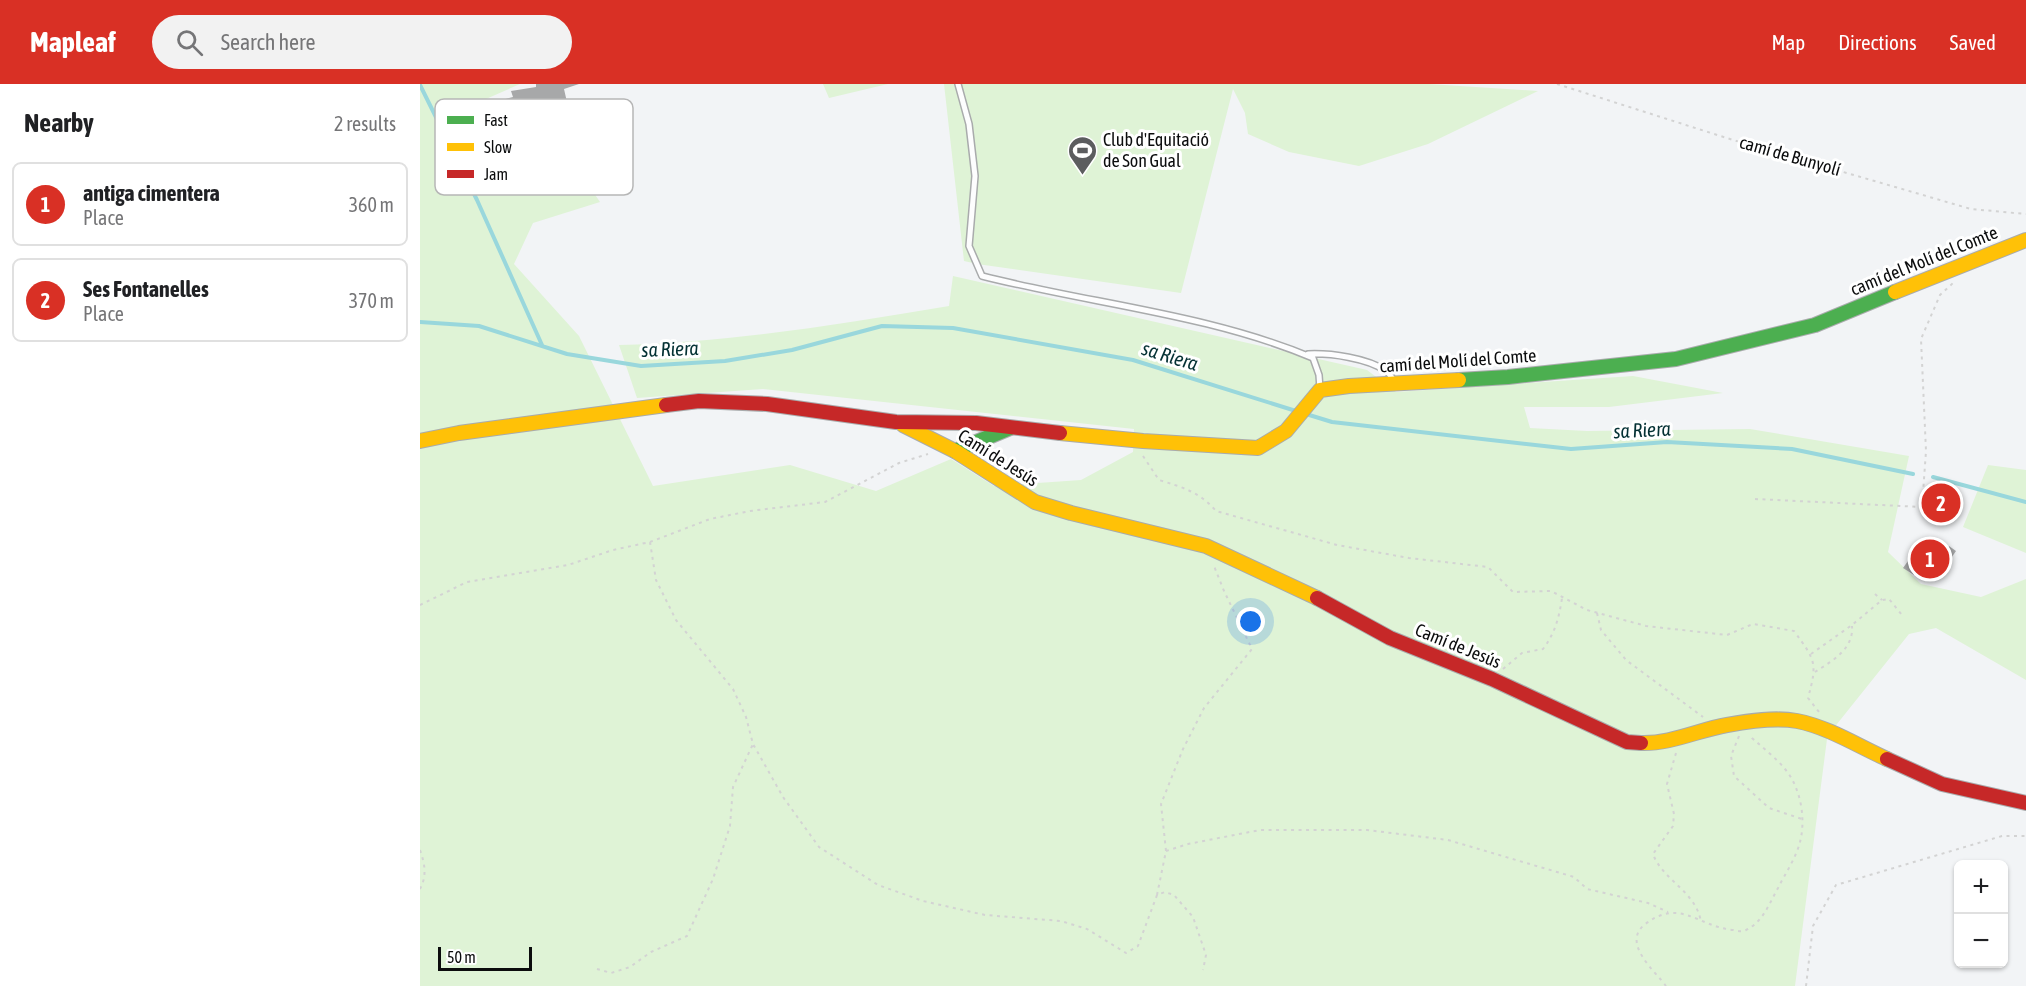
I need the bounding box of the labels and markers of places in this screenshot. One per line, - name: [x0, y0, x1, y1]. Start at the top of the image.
- place label: Club d'Equitació de Son Gual: [1103, 129, 1209, 171]
- sports icon: Club d'Equitació de Son Gual: [1066, 134, 1098, 176]
- pin: 2: [1922, 480, 1960, 526]
- pin: 1: [1910, 536, 1950, 582]

